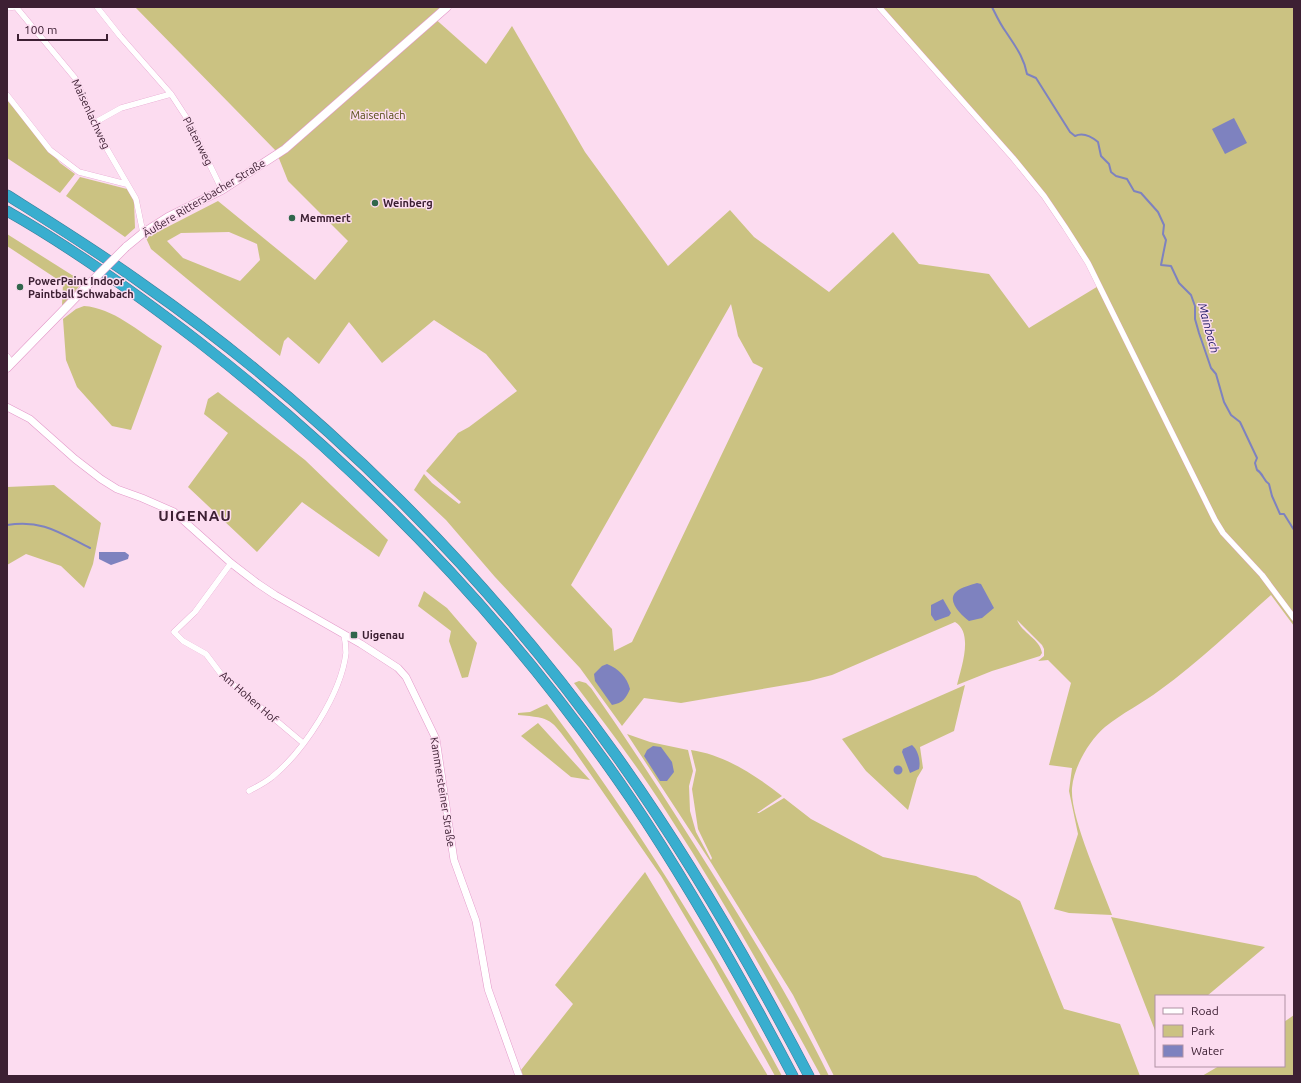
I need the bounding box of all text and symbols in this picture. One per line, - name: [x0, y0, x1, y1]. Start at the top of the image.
- scale bar: [18, 16, 107, 42]
- text: 100 m: [24, 23, 57, 36]
- street label: Maisenlachweg: [70, 77, 112, 151]
- park label: Maisenlach: [351, 109, 405, 121]
- street label: Platenweg: [181, 115, 215, 167]
- street label: Äußere Rittersbacher Straße: [141, 157, 267, 239]
- place label: Weinberg: [383, 197, 433, 209]
- marker: Weinberg: [370, 198, 380, 208]
- place label: Memmert: [300, 212, 351, 224]
- marker: Memmert: [287, 213, 297, 223]
- place label: PowerPaint Indoor Paintball Schwabach: [28, 275, 134, 300]
- marker: PowerPaint Indoor Paintball Schwabach: [15, 282, 25, 292]
- water label: Mainbach: [1196, 301, 1222, 355]
- district label: UIGENAU: [158, 507, 232, 524]
- place label: Uigenau: [362, 629, 404, 641]
- marker: Uigenau: [349, 630, 359, 640]
- street label: Am Hohen Hof: [218, 669, 281, 726]
- street label: Kammersteiner Straße: [428, 736, 458, 848]
- legend: [1155, 995, 1285, 1067]
- text: Road: [1191, 1004, 1219, 1017]
- text: Park: [1191, 1024, 1215, 1037]
- text: Water: [1191, 1044, 1224, 1057]

